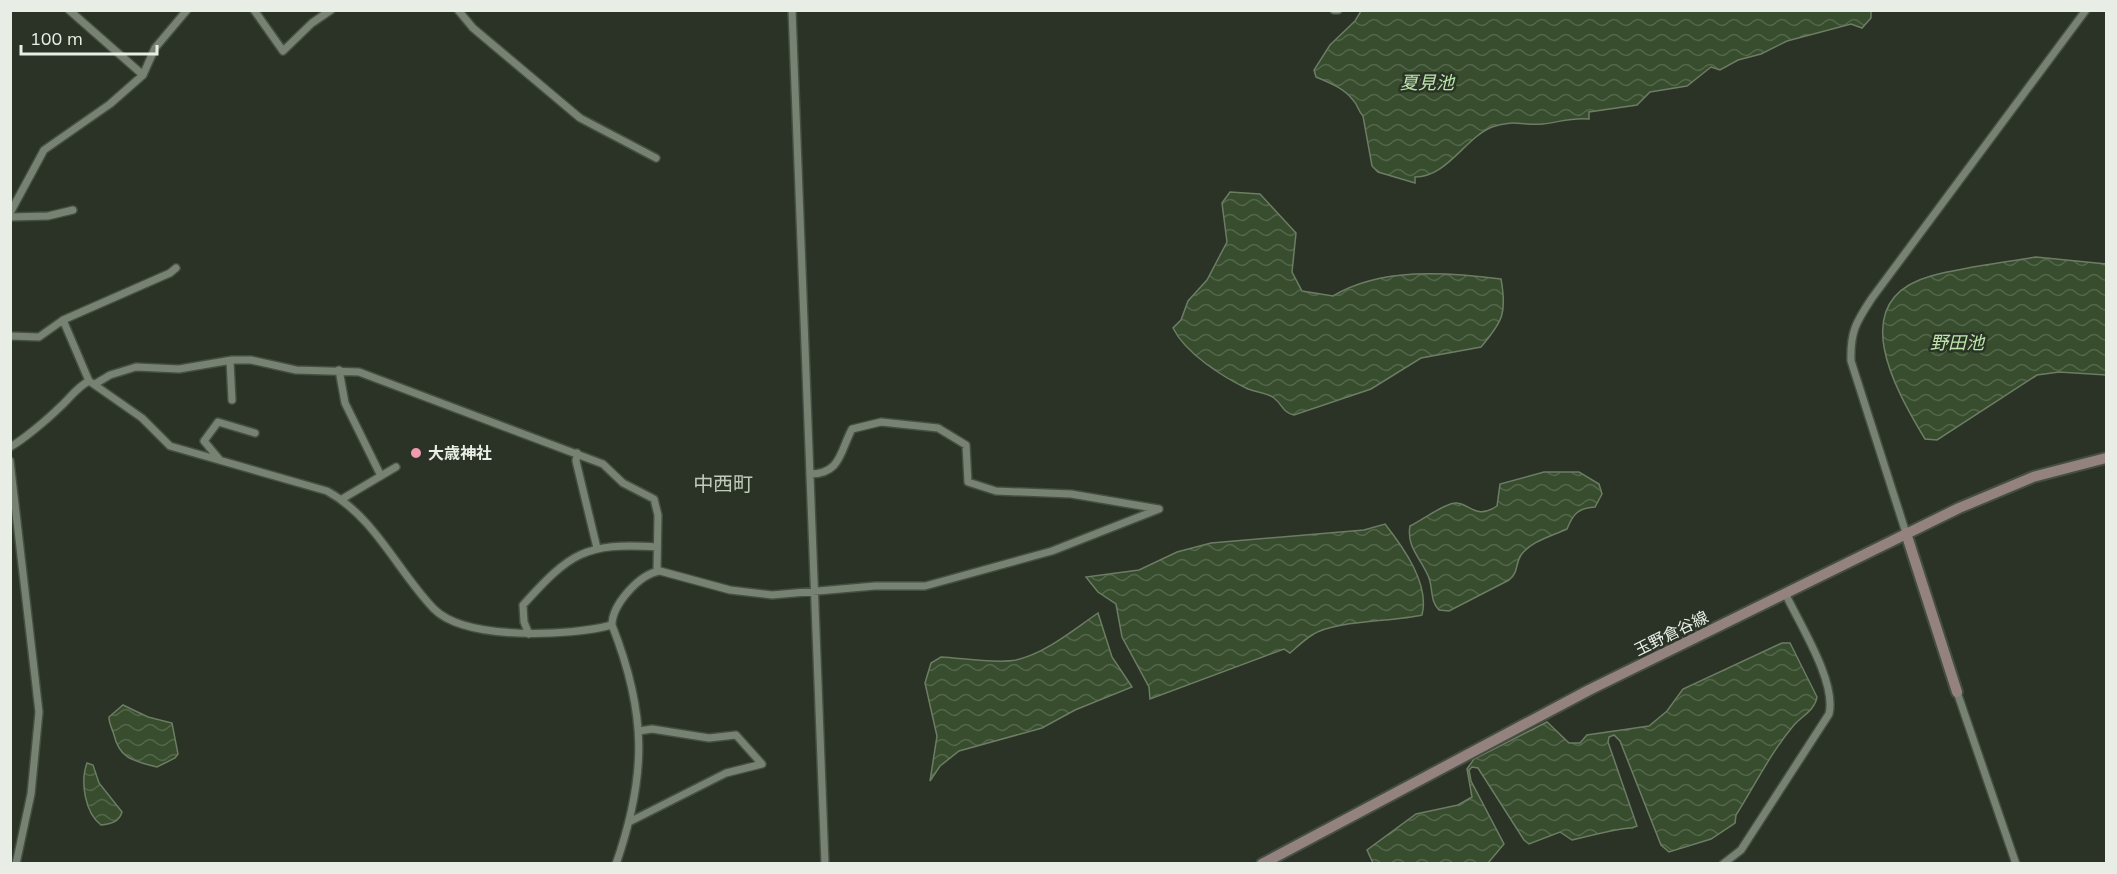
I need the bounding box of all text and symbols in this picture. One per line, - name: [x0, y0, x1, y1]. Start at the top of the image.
- scale bar: [21, 18, 158, 56]
- text: 100 m: [30, 27, 83, 50]
- water label: 夏見池: [1400, 71, 1456, 94]
- water label: 野田池: [1930, 331, 1986, 354]
- place label: 大歳神社: [428, 443, 492, 463]
- marker: 大歳神社: [409, 446, 423, 460]
- district label: 中西町: [693, 471, 753, 496]
- street label: 玉野倉谷線: [1631, 606, 1711, 660]

